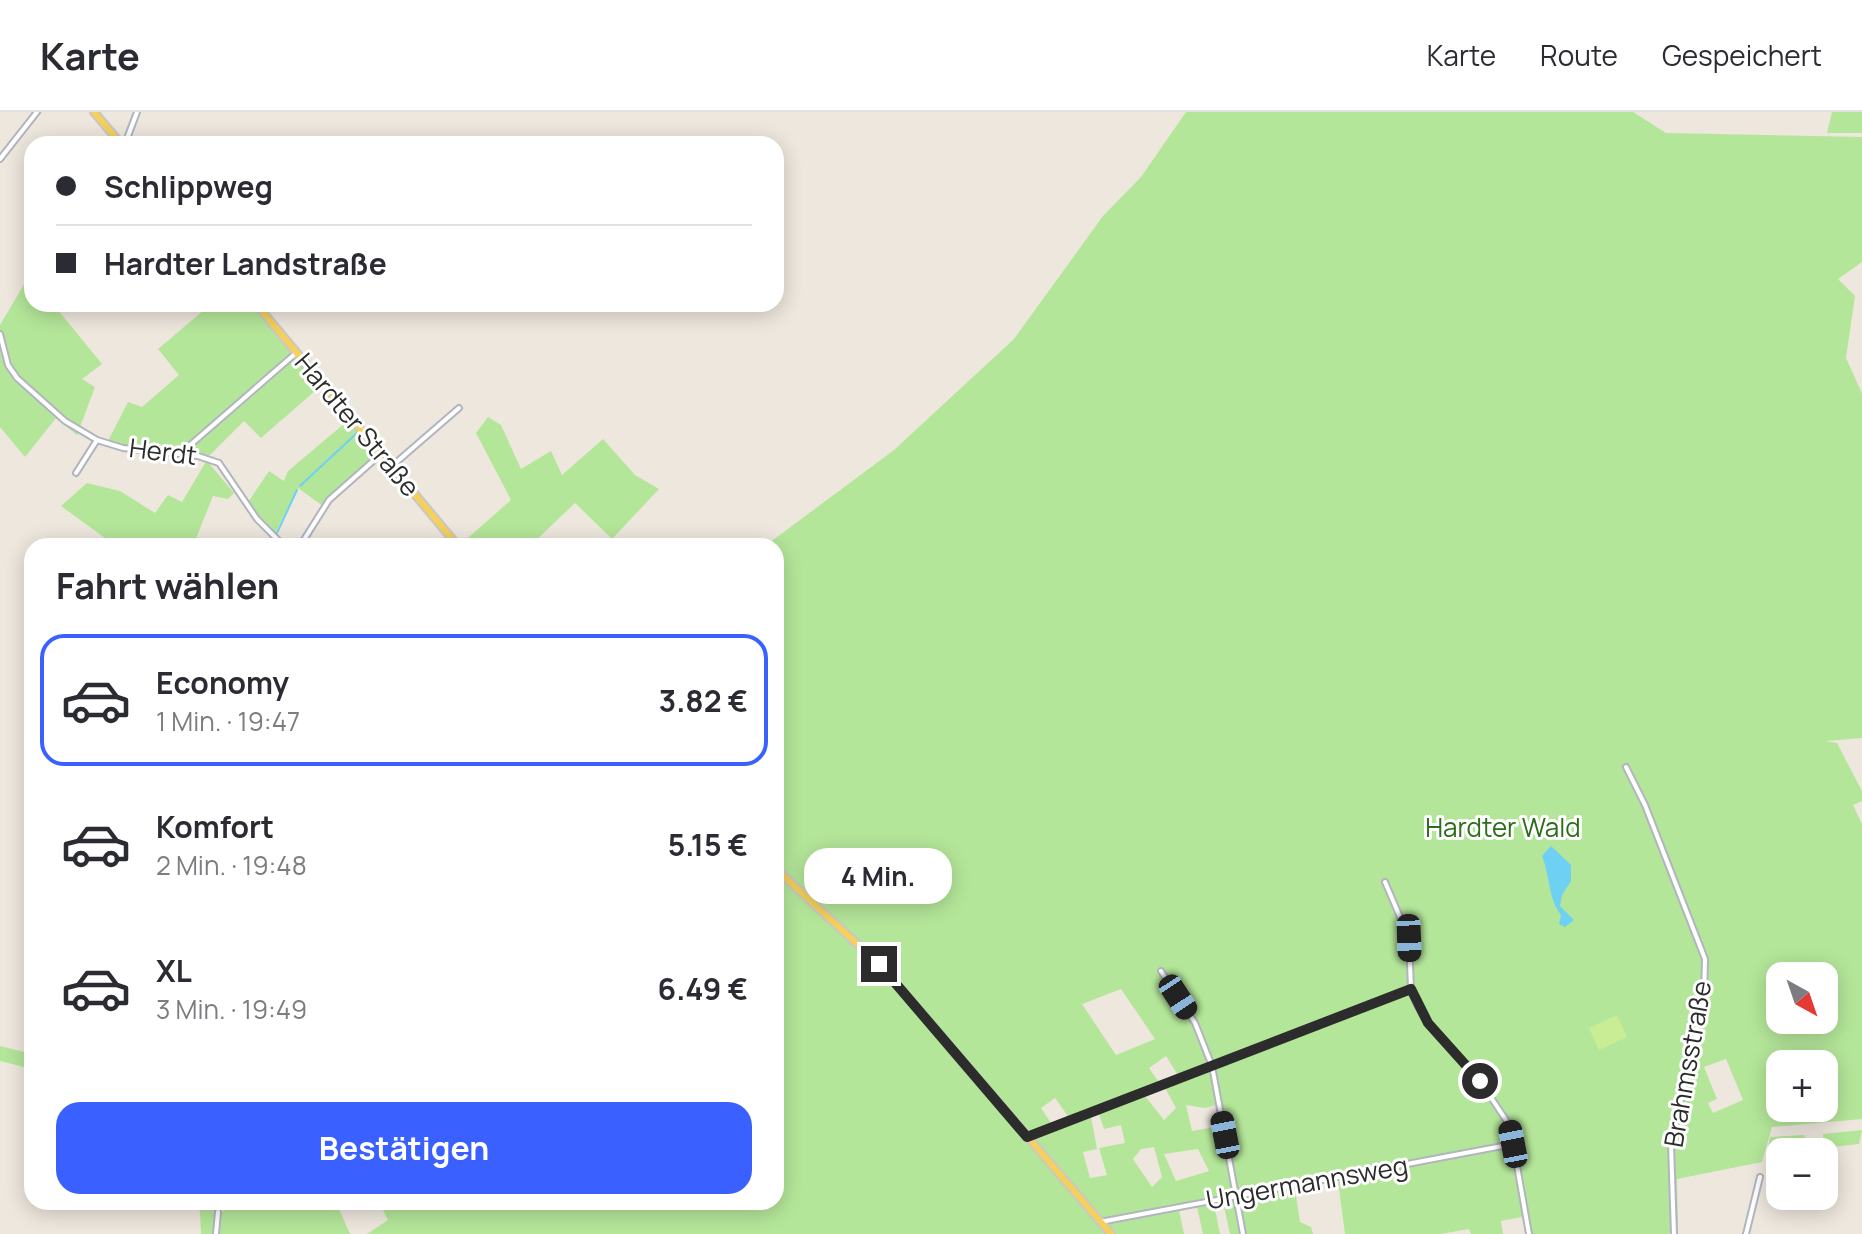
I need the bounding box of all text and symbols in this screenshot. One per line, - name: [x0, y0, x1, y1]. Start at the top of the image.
- text: Karte: [40, 29, 140, 81]
- text: Karte: [1427, 36, 1496, 74]
- text: Route: [1540, 36, 1618, 74]
- text: Gespeichert: [1662, 36, 1822, 74]
- text: Schlippweg: [104, 166, 273, 207]
- text: Hardter Landstraße: [104, 243, 387, 284]
- street label: Hardter Straße: [287, 345, 428, 504]
- street label: Herdt: [127, 429, 199, 473]
- text: Fahrt wählen: [56, 561, 279, 610]
- text: Economy: [156, 662, 289, 703]
- icon: car: [60, 664, 132, 736]
- text: 3.82 €: [659, 680, 748, 721]
- text: 1 Min. · 19:47: [156, 703, 300, 739]
- text: Komfort: [156, 806, 274, 847]
- icon: car: [60, 808, 132, 880]
- park label: Hardter Wald: [1425, 809, 1581, 845]
- text: 5.15 €: [668, 824, 748, 865]
- text: 2 Min. · 19:48: [156, 847, 307, 883]
- callout: 4 Min.: [805, 848, 953, 904]
- text: 4 Min.: [841, 858, 915, 894]
- car: [1396, 914, 1422, 962]
- route end: [861, 946, 897, 982]
- text: XL: [156, 950, 192, 991]
- icon: car: [60, 952, 132, 1024]
- north arrow: [1766, 962, 1838, 1034]
- map controls: [1766, 962, 1838, 1210]
- text: 6.49 €: [658, 968, 748, 1009]
- car: [1155, 970, 1201, 1024]
- street label: Brahmsstraße: [1655, 978, 1719, 1150]
- text: 3 Min. · 19:49: [156, 991, 307, 1027]
- button: +: [1766, 1050, 1838, 1122]
- route start: [1462, 1063, 1498, 1099]
- button: Bestätigen: [56, 1102, 752, 1194]
- car: [1209, 1109, 1241, 1161]
- car: [1497, 1118, 1529, 1170]
- button: −: [1766, 1138, 1838, 1210]
- street label: Ungermannsweg: [1203, 1147, 1411, 1217]

